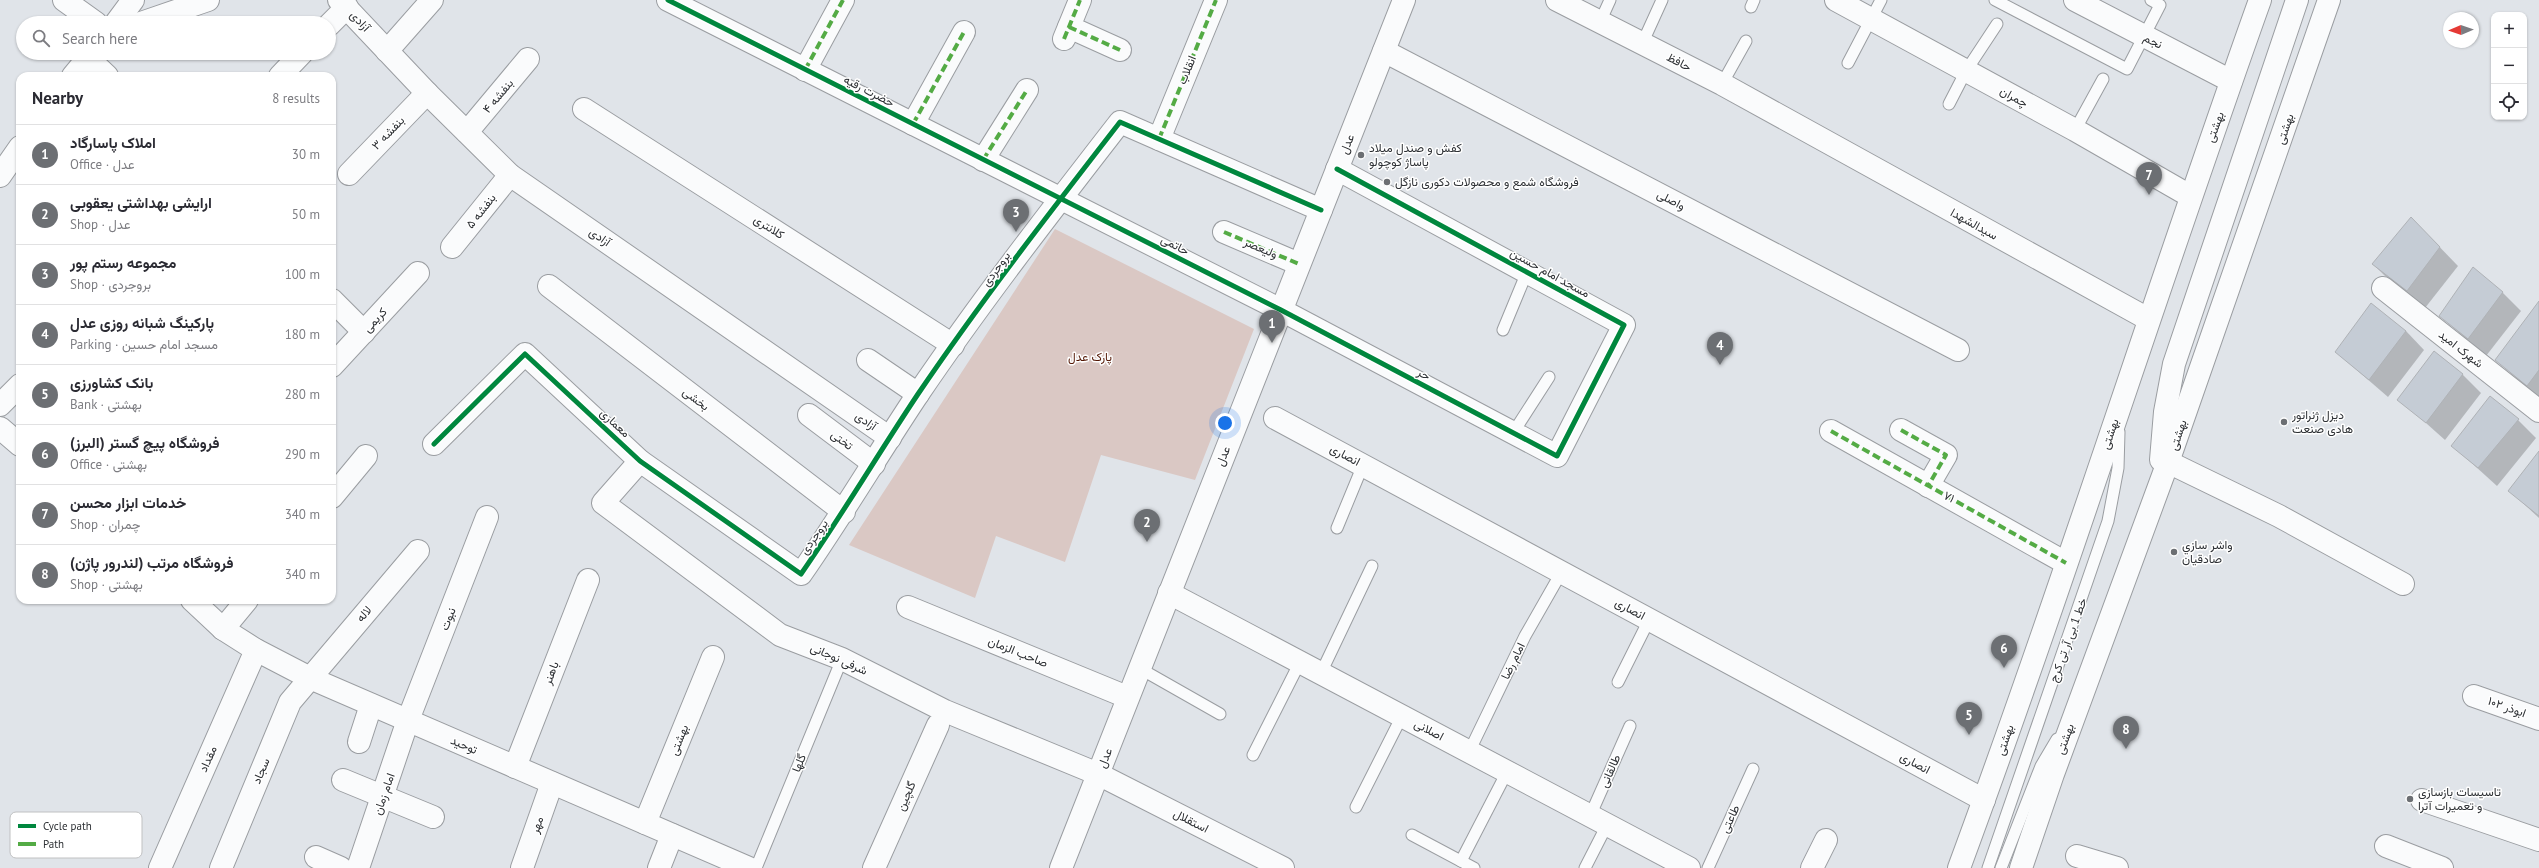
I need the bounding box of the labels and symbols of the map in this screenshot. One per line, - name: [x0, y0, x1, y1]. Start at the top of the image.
- street label: آزادی: [346, 7, 375, 36]
- north arrow: [2443, 12, 2479, 48]
- street label: نجم: [2141, 30, 2165, 52]
- street label: حافظ: [1664, 49, 1694, 74]
- street label: انقلاب: [1174, 53, 1199, 86]
- street label: حضرت رقیه: [841, 71, 897, 111]
- street label: بنفشه ۴: [479, 76, 516, 116]
- street label: چمران: [1997, 83, 2031, 111]
- street label: بهشتى: [2202, 109, 2228, 145]
- street label: بهشتی: [2272, 111, 2298, 147]
- street label: بنفشه ۳: [368, 113, 407, 153]
- street label: عدل: [1336, 132, 1358, 156]
- place label: کفش و صندل میلاد پاساژ کوچولو: [1369, 140, 1462, 170]
- marker: کفش و صندل میلاد پاساژ کوچولو: [1356, 150, 1366, 160]
- pin: 7: [2136, 162, 2162, 195]
- place label: فروشگاه شمع و محصولات دکوری نازگل: [1395, 174, 1579, 191]
- marker: فروشگاه شمع و محصولات دکوری نازگل: [1382, 177, 1392, 187]
- street label: واصلی: [1654, 186, 1688, 214]
- street label: بنفشه ۵: [462, 190, 499, 231]
- pin: 3: [1003, 199, 1029, 232]
- street label: سیدالشهدا: [1948, 204, 2000, 244]
- street label: کلانتری: [751, 211, 787, 243]
- street label: آزادی: [586, 224, 615, 251]
- street label: حاتمی: [1158, 231, 1192, 259]
- street label: ولیعصر: [1241, 233, 1280, 262]
- street label: مسجد امام حسین: [1507, 245, 1593, 301]
- street label: بروجردی: [978, 248, 1014, 290]
- street label: کریمی: [359, 304, 391, 336]
- pin: 1: [1259, 310, 1285, 343]
- street label: شهرک امید: [2435, 327, 2487, 371]
- pin: 4: [1707, 332, 1733, 365]
- park label: پارک عدل: [1068, 349, 1112, 365]
- street label: حر: [1414, 363, 1433, 384]
- street label: بخشی: [679, 384, 713, 414]
- street label: معماری: [596, 405, 634, 441]
- place label: دیزل ژنراتور هادی صنعت: [2291, 407, 2353, 437]
- street label: آزادی: [852, 408, 881, 435]
- your location: [1215, 413, 1235, 433]
- street label: بهشتى: [2097, 416, 2123, 452]
- street label: بهشتی: [2165, 417, 2191, 453]
- marker: دیزل ژنراتور هادی صنعت: [2279, 417, 2289, 427]
- street label: تختی: [828, 426, 857, 454]
- street label: انصاری: [1327, 440, 1363, 470]
- street label: عدل: [1212, 444, 1234, 468]
- street label: ۷۱: [1941, 487, 1957, 506]
- pin: 2: [1134, 509, 1160, 542]
- street label: بروجردی: [796, 516, 832, 558]
- place label: واشر سازي صادقیان: [2182, 537, 2233, 566]
- marker: واشر سازي صادقیان: [2169, 547, 2179, 557]
- street label: انصاری: [1612, 594, 1648, 624]
- street label: خط 1 بی آر تی کرج: [2045, 596, 2092, 685]
- street label: لاله: [353, 603, 375, 625]
- street label: نبوت: [436, 605, 460, 633]
- street label: صاحب الزمان: [986, 633, 1050, 671]
- pin: 6: [1991, 635, 2017, 668]
- street label: شرفی نوجانی: [808, 639, 870, 679]
- street label: امام رضا: [1497, 640, 1529, 682]
- street label: باهنر: [539, 659, 563, 688]
- street label: ابوذر ۱۰۲: [2486, 693, 2528, 721]
- pin: 5: [1956, 702, 1982, 735]
- street label: اصلانی: [1411, 716, 1447, 744]
- pin: 8: [2113, 716, 2139, 749]
- street label: بهشتی: [2052, 721, 2078, 757]
- street label: بهشتی: [666, 722, 692, 758]
- street label: بهشتى: [1992, 722, 2018, 758]
- street label: توحید: [448, 732, 480, 758]
- street label: مقداد: [195, 743, 220, 774]
- street label: عدل: [1094, 746, 1116, 770]
- street label: انصاری: [1897, 748, 1933, 778]
- street label: گلها: [788, 752, 810, 774]
- street label: طالقانی: [1596, 752, 1624, 790]
- street label: سجاد: [248, 756, 273, 786]
- street label: امام زمان: [369, 771, 399, 817]
- street label: گلچین: [892, 779, 920, 813]
- place label: تاسیسات بازسازی و تعمیرات آترا: [2418, 784, 2501, 814]
- marker: تاسیسات بازسازی و تعمیرات آترا: [2405, 794, 2415, 804]
- street label: طاعتی: [1717, 802, 1744, 836]
- street label: استقلال: [1171, 805, 1211, 837]
- legend: [10, 812, 142, 858]
- street label: مهر: [526, 814, 547, 837]
- text: Cycle path: [43, 819, 92, 833]
- text: Path: [43, 837, 64, 851]

